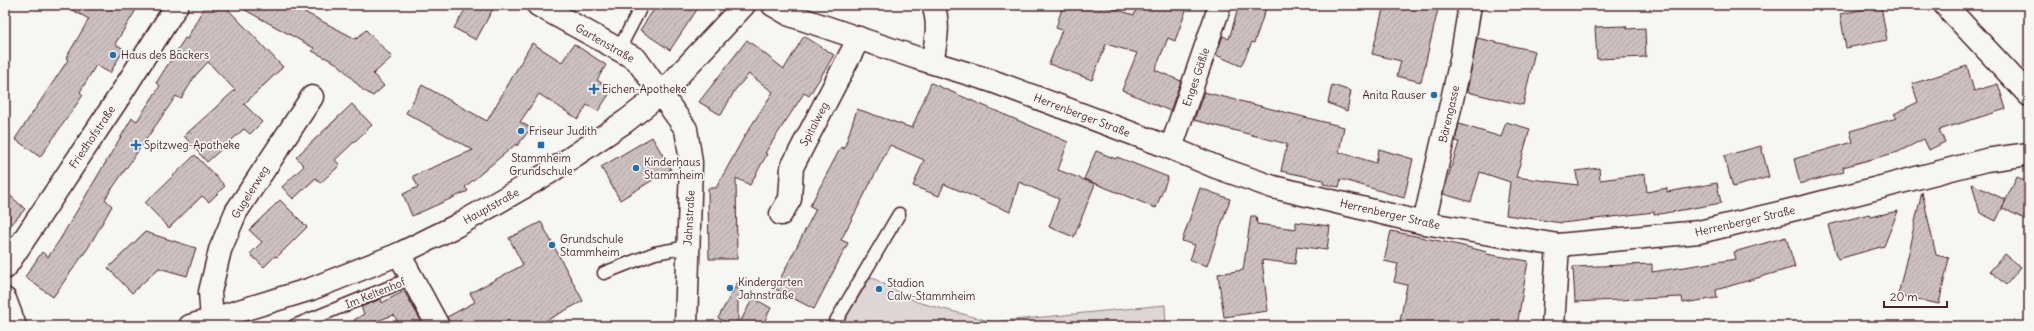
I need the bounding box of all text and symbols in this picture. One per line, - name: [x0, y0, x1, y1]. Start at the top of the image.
- street label: Gartenstraße: [573, 20, 637, 66]
- street label: Enges Gäßle: [1179, 46, 1213, 108]
- place label: Haus des Bäckers: [121, 48, 209, 62]
- marker: Haus des Bäckers: [108, 50, 118, 60]
- place label: Eichen-Apotheke: [602, 82, 687, 96]
- marker: Eichen-Apotheke: [589, 84, 599, 94]
- street label: Bärengasse: [1436, 84, 1462, 144]
- place label: Anita Rauser: [1362, 88, 1427, 102]
- street label: Herrenberger Straße: [1032, 90, 1132, 140]
- marker: Anita Rauser: [1429, 90, 1439, 100]
- street label: Spitalweg: [797, 100, 831, 148]
- street label: Friedhofstraße: [66, 103, 118, 171]
- place label: Friseur Judith: [529, 124, 597, 138]
- marker: Friseur Judith: [516, 126, 526, 136]
- place label: Spitzweg-Apotheke: [144, 138, 240, 152]
- marker: Spitzweg-Apotheke: [131, 140, 141, 150]
- marker: Stammheim Grundschule: [536, 140, 546, 150]
- place label: Stammheim Grundschule: [509, 151, 573, 178]
- place label: Kinderhaus Stammheim: [644, 155, 704, 182]
- street label: Gugelerweg: [228, 163, 272, 221]
- marker: Kinderhaus Stammheim: [631, 163, 641, 173]
- street label: Hauptstraße: [461, 185, 521, 227]
- street label: Jahnstraße: [681, 190, 697, 246]
- street label: Herrenberger Straße: [1339, 196, 1442, 232]
- street label: Herrenberger Straße: [1694, 203, 1797, 239]
- place label: Grundschule Stammheim: [560, 232, 623, 259]
- marker: Grundschule Stammheim: [547, 240, 557, 250]
- street label: Im Keltenhof: [343, 274, 408, 311]
- place label: Kindergarten Jahnstraße: [738, 275, 803, 302]
- place label: Stadion Calw-Stammheim: [887, 276, 976, 303]
- marker: Kindergarten Jahnstraße: [725, 283, 735, 293]
- scale bar: [1884, 283, 1947, 309]
- marker: Stadion Calw-Stammheim: [874, 284, 884, 294]
- text: 20 m: [1890, 289, 1918, 304]

